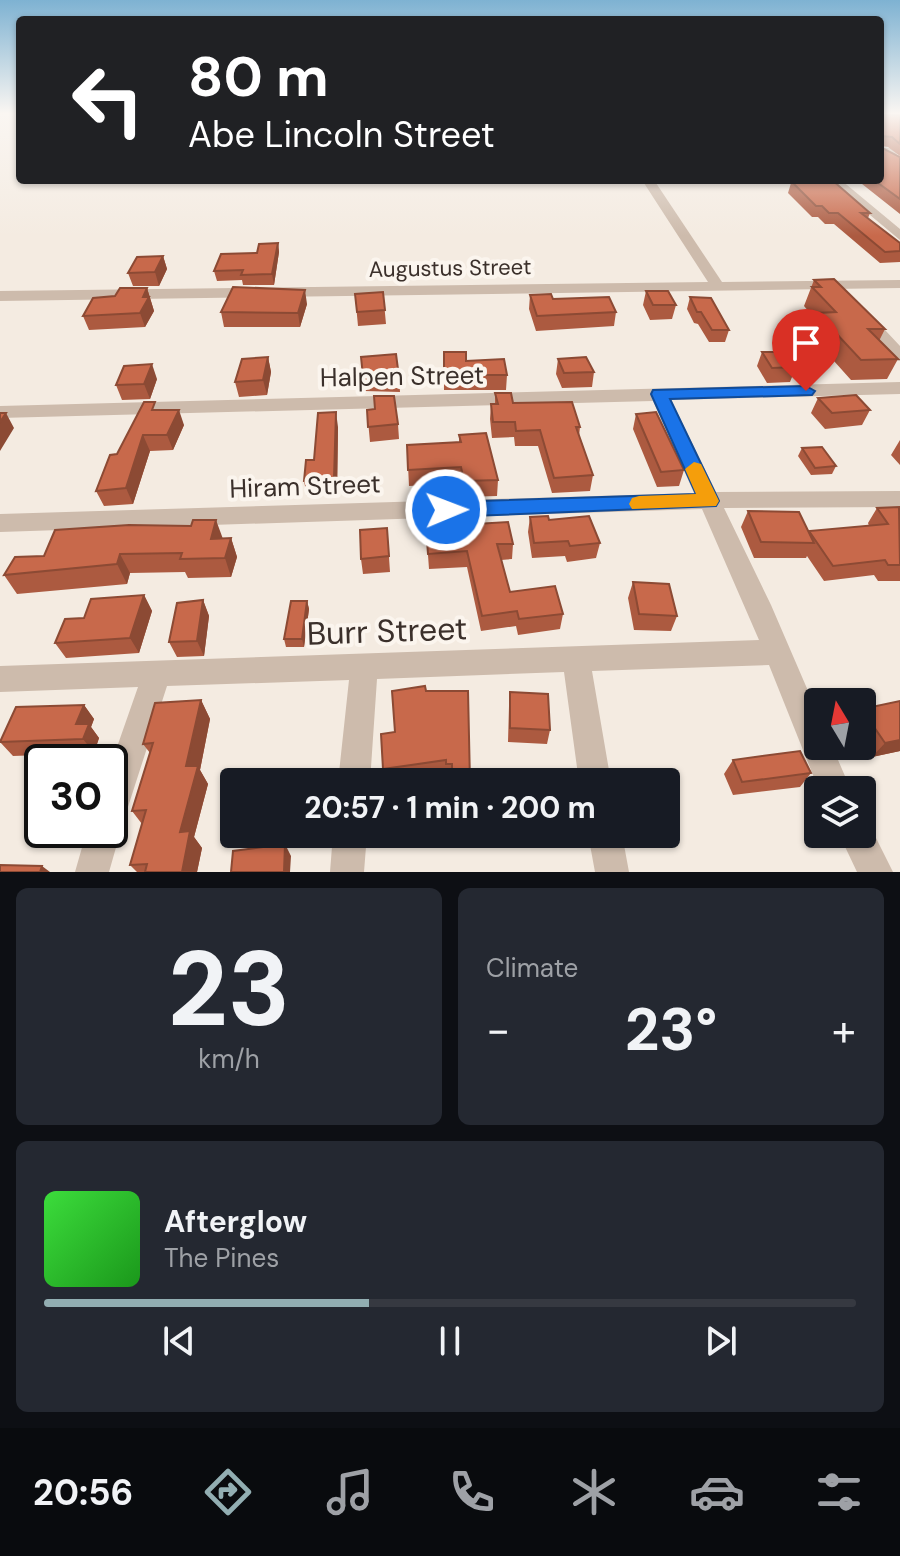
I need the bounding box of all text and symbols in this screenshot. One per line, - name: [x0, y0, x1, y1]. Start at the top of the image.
- text: 80 m: [188, 40, 329, 113]
- icon: left: [56, 48, 160, 152]
- text: Abe Lincoln Street: [188, 111, 495, 158]
- street label: Augustus Street: [368, 252, 532, 284]
- pin: [772, 309, 840, 391]
- icon: arrive: [784, 321, 828, 365]
- street label: Halpen Street: [320, 358, 484, 394]
- street label: Hiram Street: [229, 466, 381, 506]
- position arrow: [404, 468, 488, 552]
- street label: Burr Street: [306, 607, 468, 655]
- north arrow: [804, 688, 876, 760]
- map controls: [804, 688, 876, 848]
- speed limit sign: 30: [24, 744, 128, 848]
- button: layers: [804, 776, 876, 848]
- text: 20:57 · 1 min · 200 m: [304, 788, 596, 827]
- text: 23: [168, 922, 290, 1057]
- text: Climate: [486, 951, 578, 985]
- text: 23°: [625, 990, 717, 1069]
- text: −: [486, 1001, 510, 1059]
- text: +: [832, 1001, 856, 1059]
- text: km/h: [198, 1042, 260, 1076]
- text: Afterglow: [164, 1202, 307, 1241]
- text: The Pines: [164, 1241, 279, 1275]
- icon: previous: [157, 1319, 201, 1363]
- icon: pause: [428, 1319, 472, 1363]
- icon: next: [699, 1319, 743, 1363]
- icon: directions: [200, 1464, 256, 1520]
- icon: music: [322, 1464, 378, 1520]
- icon: phone: [444, 1464, 500, 1520]
- icon: climate: [566, 1464, 622, 1520]
- icon: car: [689, 1464, 745, 1520]
- icon: filters: [811, 1464, 867, 1520]
- text: 20:56: [33, 1469, 133, 1516]

